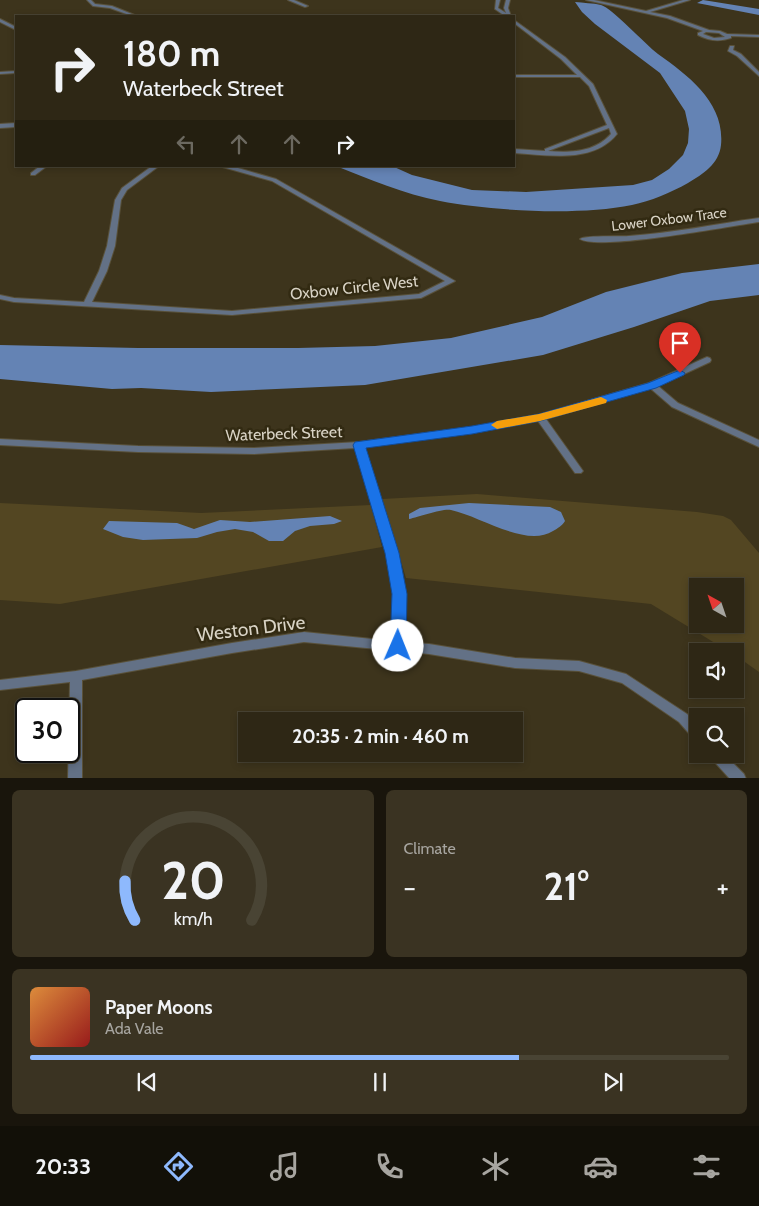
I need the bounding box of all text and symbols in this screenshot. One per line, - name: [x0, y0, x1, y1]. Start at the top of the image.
- text: 180 m: [123, 32, 220, 75]
- icon: right: [40, 35, 105, 100]
- text: Waterbeck Street: [123, 75, 284, 102]
- icon: left: [172, 130, 200, 158]
- icon: ahead: [225, 130, 253, 158]
- icon: ahead: [278, 130, 306, 158]
- icon: right: [331, 130, 359, 158]
- street label: Lower Oxbow Trace: [610, 203, 728, 235]
- street label: Oxbow Circle West: [289, 271, 420, 304]
- pin: [659, 322, 701, 373]
- icon: arrive: [666, 329, 694, 357]
- street label: Waterbeck Street: [225, 422, 343, 445]
- north arrow: [689, 578, 744, 632]
- map controls: [689, 578, 744, 763]
- street label: Weston Drive: [196, 610, 307, 647]
- position arrow: [371, 619, 423, 671]
- button: sound: [689, 643, 744, 698]
- speed limit sign: 30: [15, 698, 80, 763]
- button: search: [689, 708, 744, 763]
- text: 20:35 · 2 min · 460 m: [292, 725, 469, 748]
- text: Climate: [404, 839, 456, 858]
- text: 20: [161, 849, 225, 912]
- text: 21°: [544, 863, 589, 910]
- text: −: [404, 870, 416, 904]
- text: +: [717, 870, 729, 904]
- text: km/h: [173, 908, 212, 929]
- text: Paper Moons: [105, 996, 213, 1019]
- text: Ada Vale: [105, 1019, 164, 1038]
- icon: previous: [133, 1068, 161, 1096]
- icon: pause: [366, 1068, 394, 1096]
- icon: next: [599, 1068, 627, 1096]
- icon: directions: [161, 1149, 196, 1184]
- icon: music: [267, 1149, 302, 1184]
- icon: phone: [372, 1149, 407, 1184]
- icon: climate: [478, 1149, 513, 1184]
- icon: car: [583, 1149, 618, 1184]
- icon: filters: [689, 1149, 724, 1184]
- text: 20:33: [35, 1153, 91, 1180]

